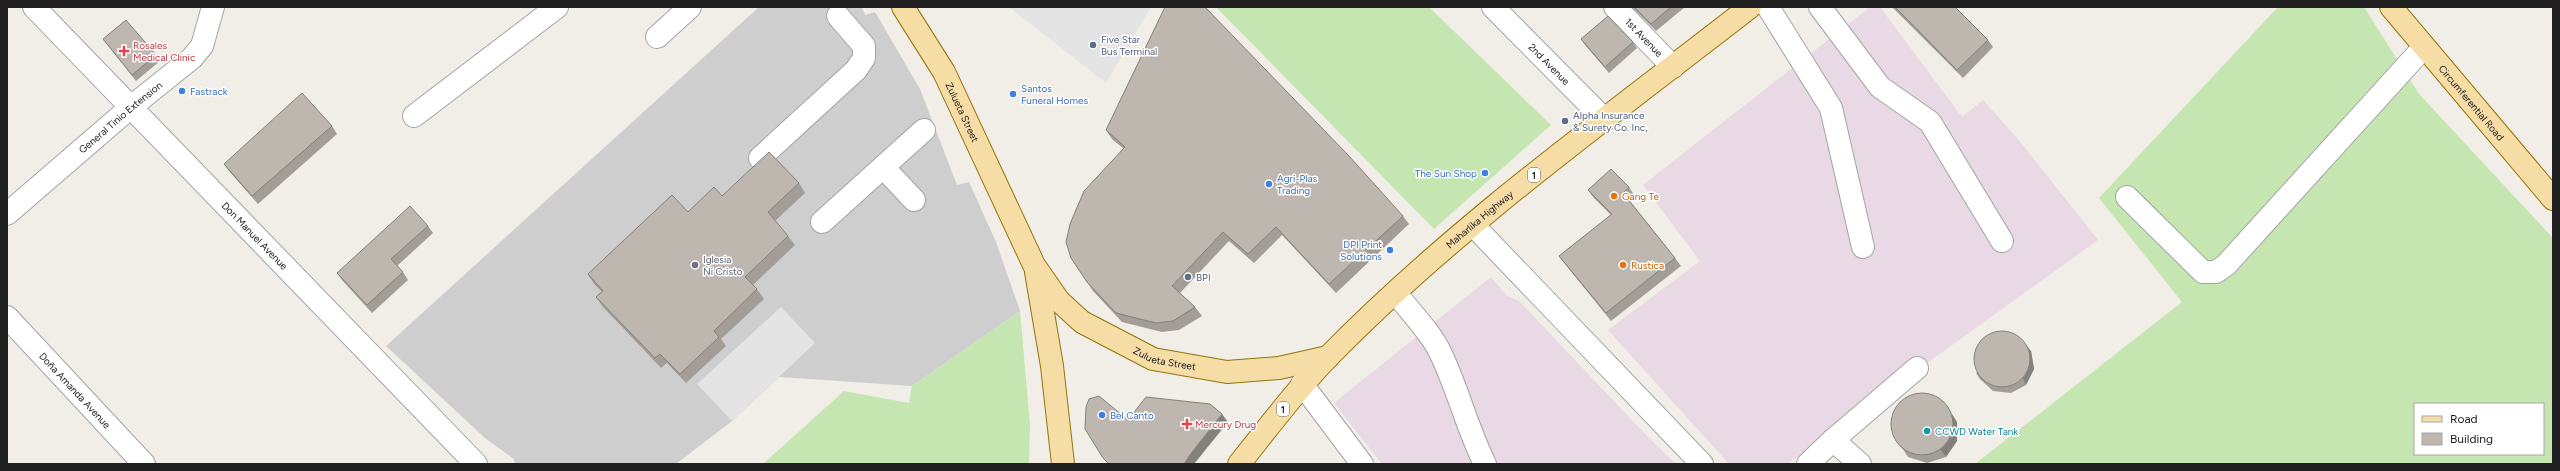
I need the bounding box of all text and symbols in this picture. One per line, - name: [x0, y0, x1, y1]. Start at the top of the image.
- street label: 1st Avenue: [1623, 15, 1666, 60]
- place label: Five Star Bus Terminal: [1101, 33, 1157, 58]
- place label: Rosales Medical Clinic: [133, 39, 196, 64]
- marker: Five Star Bus Terminal: [1088, 40, 1098, 50]
- street label: 2nd Avenue: [1526, 40, 1573, 88]
- marker: Rosales Medical Clinic: [118, 45, 130, 57]
- street label: Circumferential Road: [2436, 62, 2507, 143]
- street label: General Tinio Extension: [76, 78, 165, 156]
- street label: Zulueta Street: [943, 80, 982, 144]
- place label: Santos Funeral Homes: [1021, 82, 1088, 107]
- place label: Fastrack: [190, 85, 228, 98]
- marker: Fastrack: [177, 86, 187, 96]
- marker: Santos Funeral Homes: [1008, 89, 1018, 99]
- place label: Alpha Insurance & Surety Co. Inc,: [1573, 109, 1648, 134]
- marker: Alpha Insurance & Surety Co. Inc,: [1560, 116, 1570, 126]
- place label: The Sun Shop: [1415, 167, 1477, 180]
- marker: The Sun Shop: [1480, 168, 1490, 178]
- road number: 1: [1528, 168, 1540, 182]
- place label: Agri-Plas Trading: [1277, 172, 1318, 197]
- marker: Agri-Plas Trading: [1264, 179, 1274, 189]
- street label: Maharlika Highway: [1443, 187, 1516, 251]
- place label: Gang Te: [1622, 190, 1660, 203]
- marker: Gang Te: [1609, 191, 1619, 201]
- street label: Don Manuel Avenue: [219, 199, 291, 273]
- place label: DPI Print Solutions: [1340, 238, 1382, 263]
- marker: DPI Print Solutions: [1385, 245, 1395, 255]
- place label: Iglesia Ni Cristo: [703, 253, 743, 278]
- place label: Rustica: [1631, 259, 1664, 272]
- marker: Iglesia Ni Cristo: [690, 260, 700, 270]
- marker: Rustica: [1618, 260, 1628, 270]
- place label: BPI: [1196, 271, 1211, 284]
- marker: BPI: [1183, 272, 1193, 282]
- street label: Zulueta Street: [1131, 343, 1197, 373]
- street label: Doña Amanda Avenue: [37, 349, 114, 431]
- road number: 1: [1277, 402, 1289, 416]
- legend: [2414, 403, 2544, 455]
- place label: Bel Canto: [1110, 409, 1154, 422]
- marker: Bel Canto: [1097, 410, 1107, 420]
- text: Road: [2450, 412, 2478, 426]
- place label: Mercury Drug: [1195, 418, 1256, 431]
- marker: Mercury Drug: [1182, 419, 1192, 429]
- place label: CCWD Water Tank: [1935, 425, 2018, 438]
- marker: CCWD Water Tank: [1922, 426, 1932, 436]
- text: Building: [2450, 432, 2493, 446]

